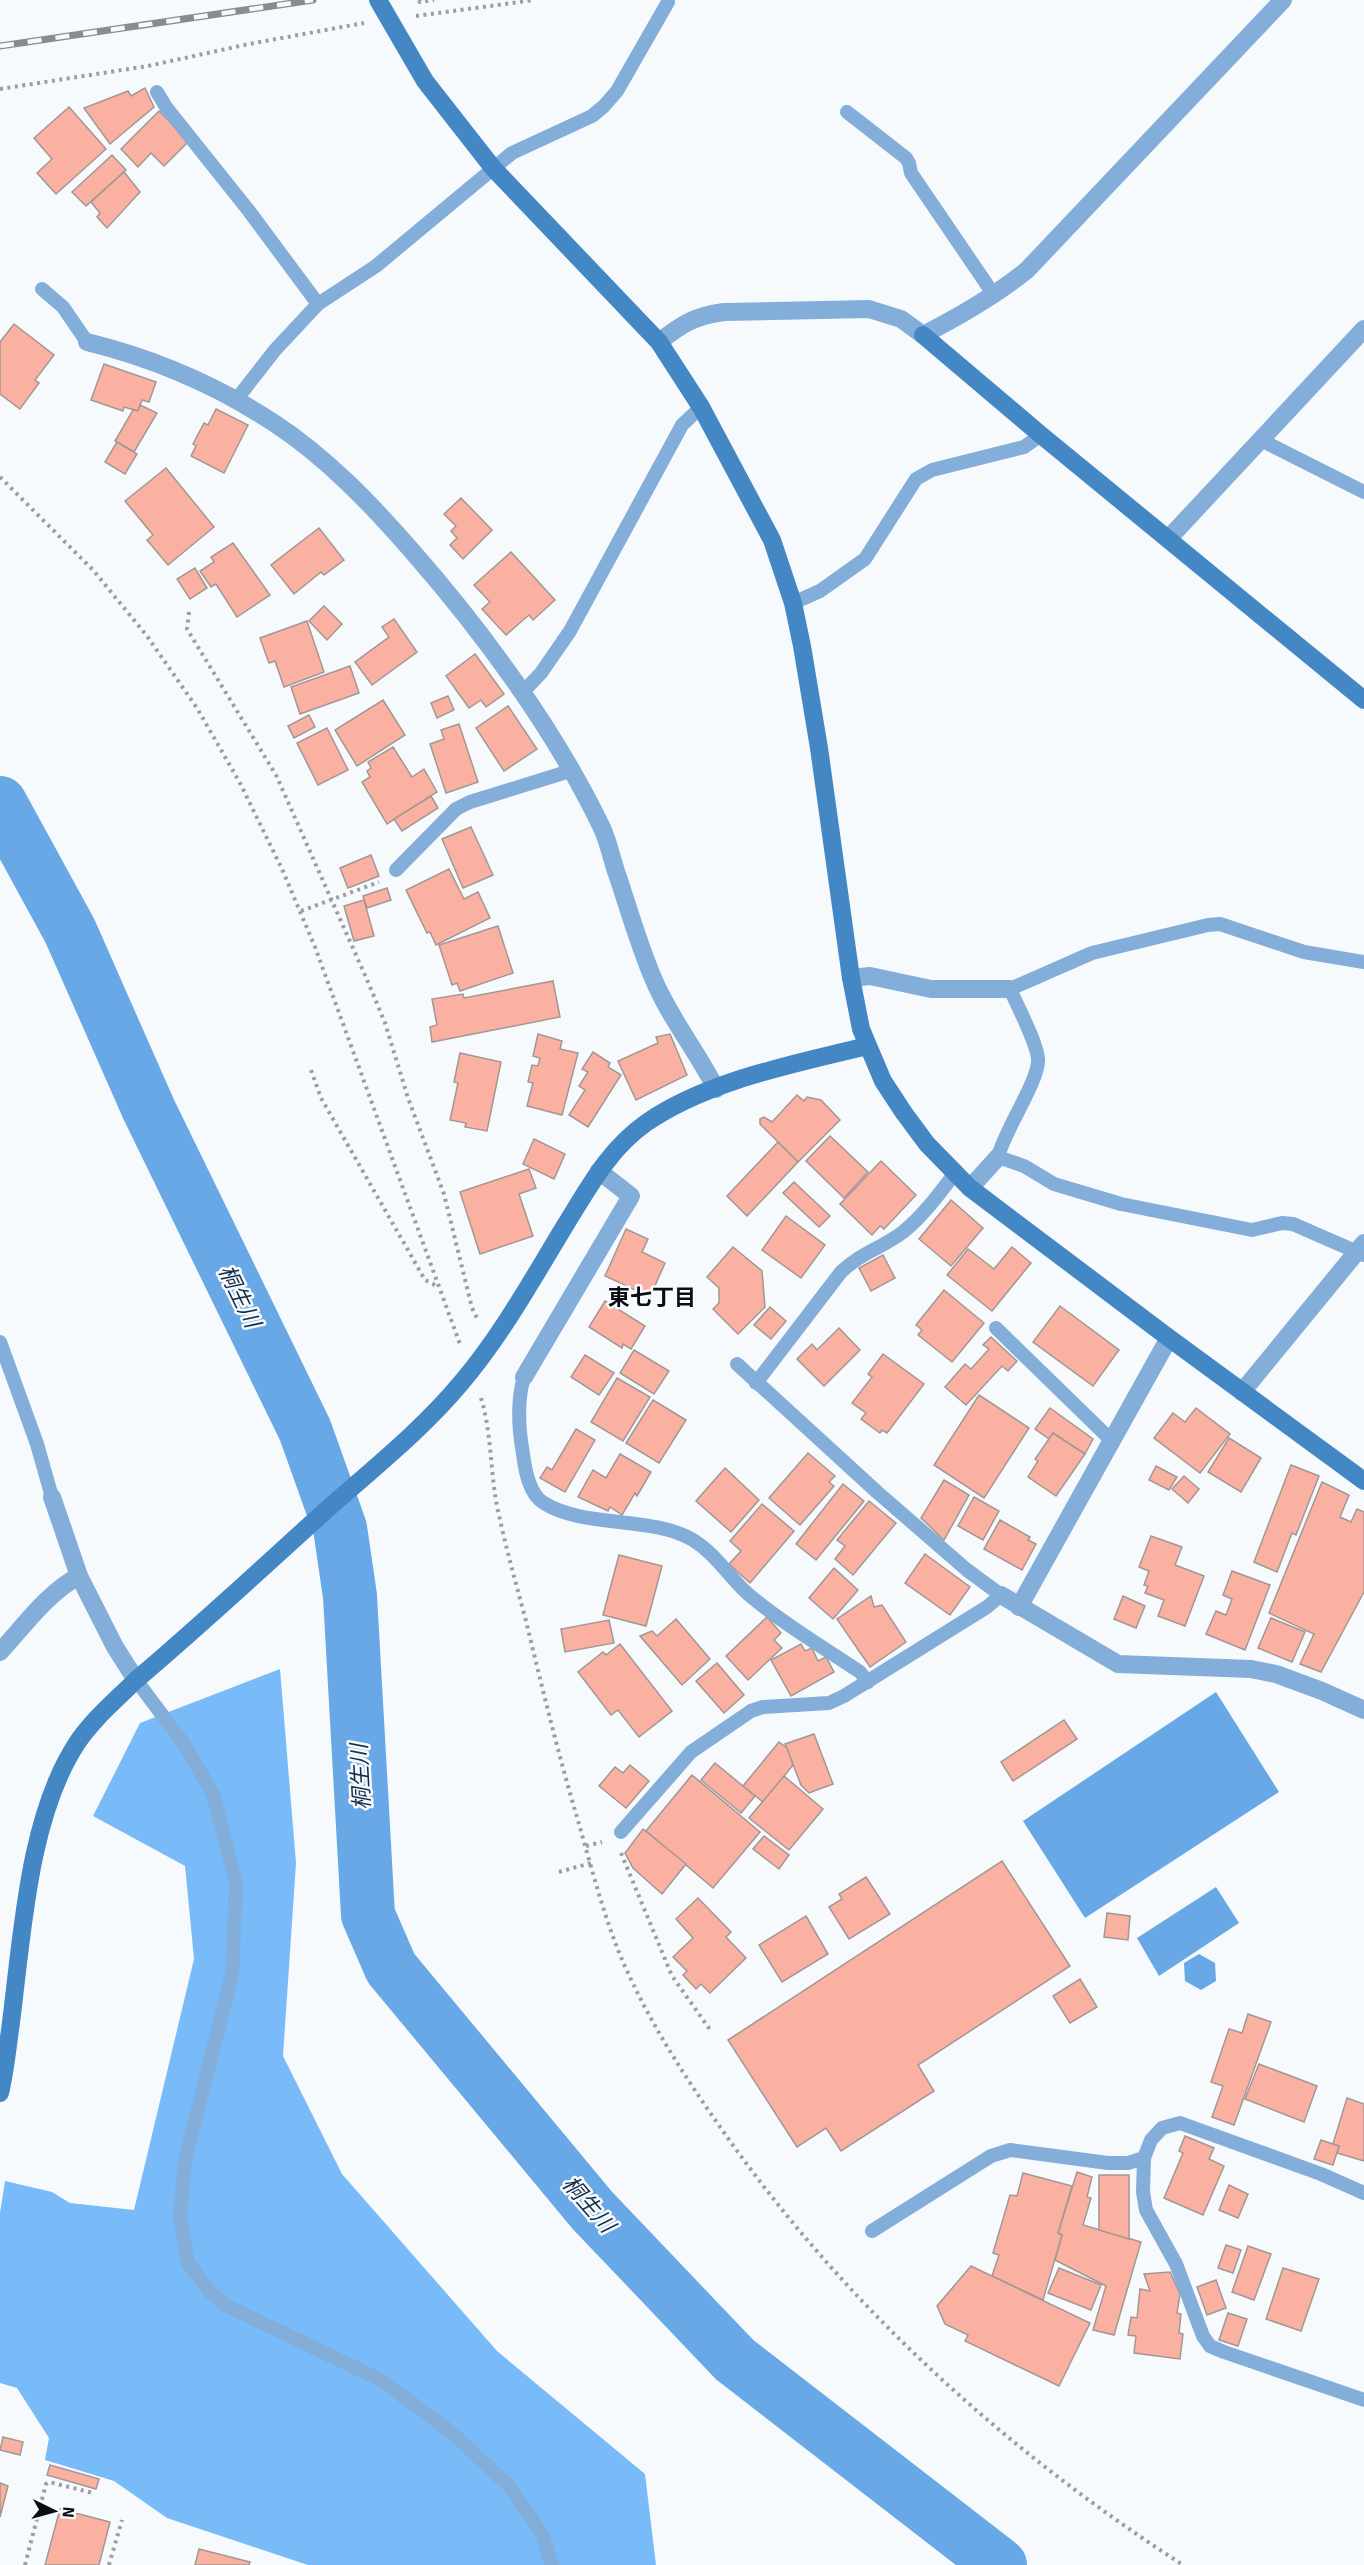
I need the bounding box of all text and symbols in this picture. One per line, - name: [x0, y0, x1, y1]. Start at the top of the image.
- water label: 桐生川: [213, 1261, 267, 1334]
- district label: 東七丁目: [608, 1284, 696, 1311]
- water label: 桐生川: [345, 1741, 376, 1811]
- water label: 桐生川: [557, 2171, 622, 2240]
- north arrow: [24, 2481, 84, 2541]
- text: N: [57, 2506, 78, 2519]

